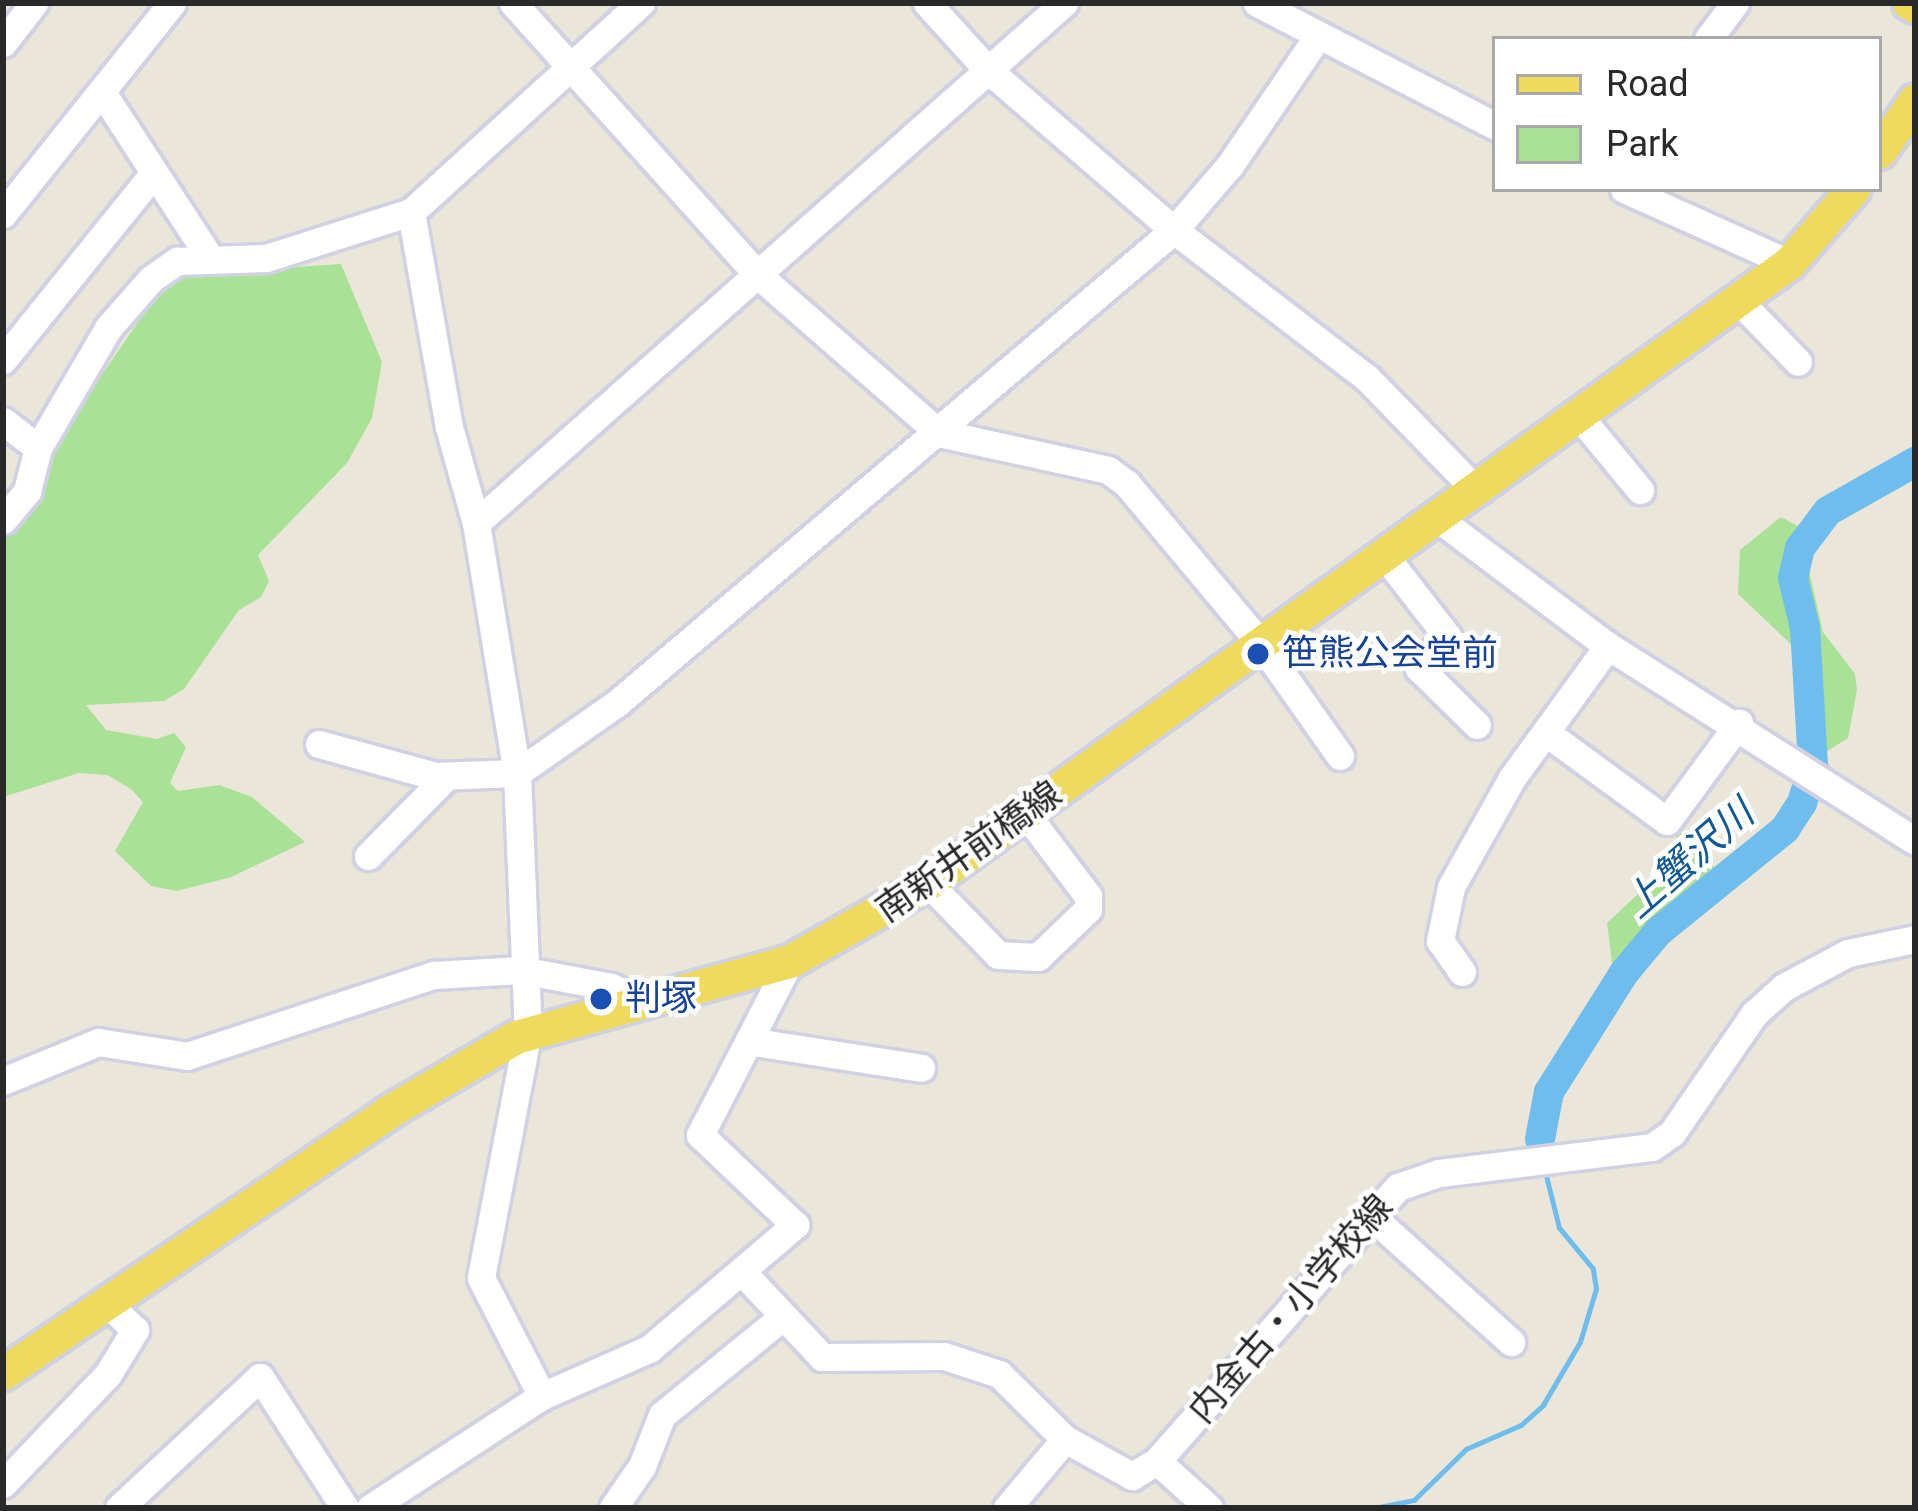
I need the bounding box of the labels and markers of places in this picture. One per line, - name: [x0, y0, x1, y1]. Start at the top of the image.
- place label: 笹熊公会堂前: [1282, 632, 1498, 676]
- marker: 笹熊公会堂前: [1245, 641, 1271, 667]
- place label: 判塚: [625, 977, 697, 1021]
- marker: 判塚: [588, 986, 614, 1012]

